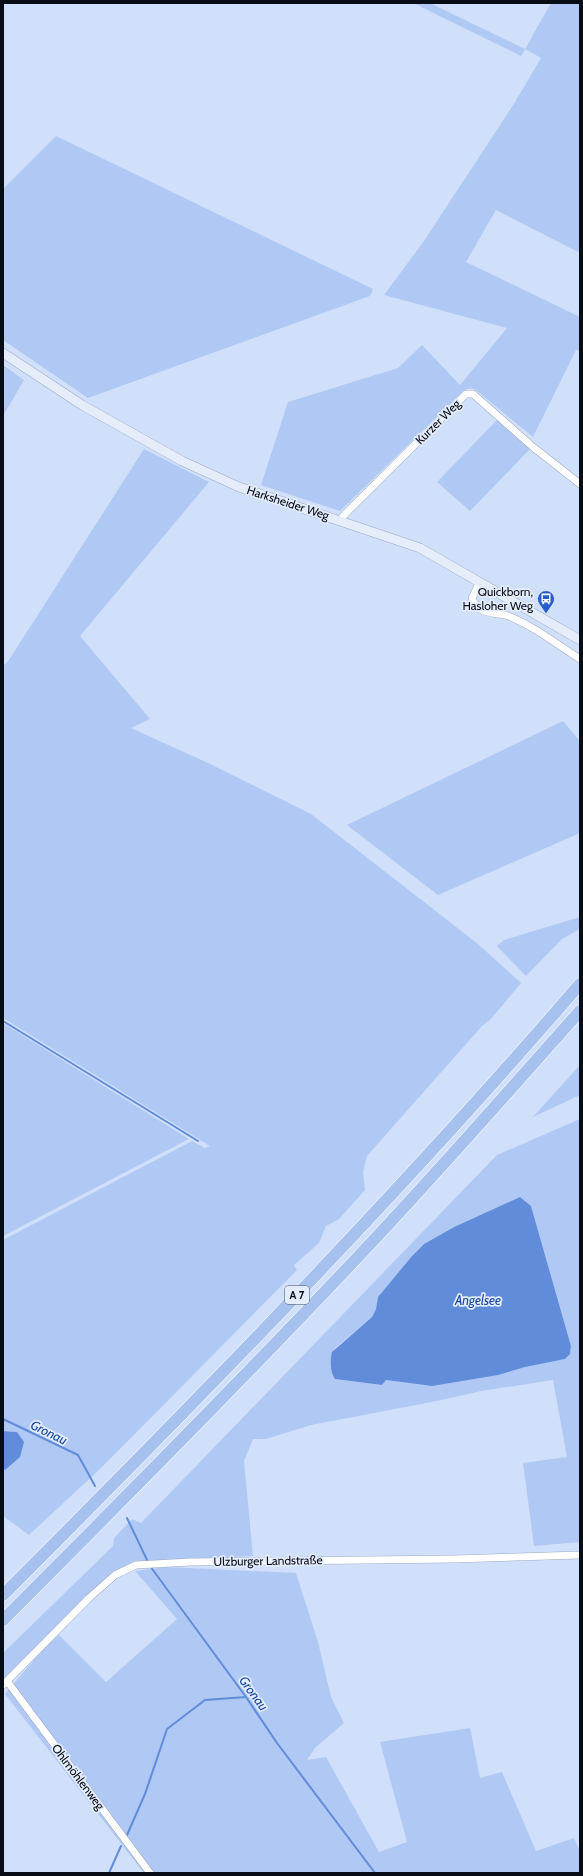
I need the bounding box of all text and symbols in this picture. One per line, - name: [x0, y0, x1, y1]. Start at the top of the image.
- street label: Kurzer Weg: [412, 395, 464, 447]
- street label: Harksheider Weg: [245, 482, 332, 523]
- place label: Quickborn, Hasloher Weg: [462, 584, 534, 613]
- bus stop icon: Quickborn, Hasloher Weg: [536, 589, 556, 614]
- road number: A 7: [285, 1286, 309, 1304]
- water label: Angelsee: [454, 1292, 501, 1308]
- water label: Gronau: [28, 1416, 70, 1448]
- street label: Ulzburger Landstraße: [213, 1552, 323, 1569]
- water label: Gronau: [236, 1673, 272, 1714]
- street label: Ohlmöhlenweg: [49, 1741, 109, 1813]

